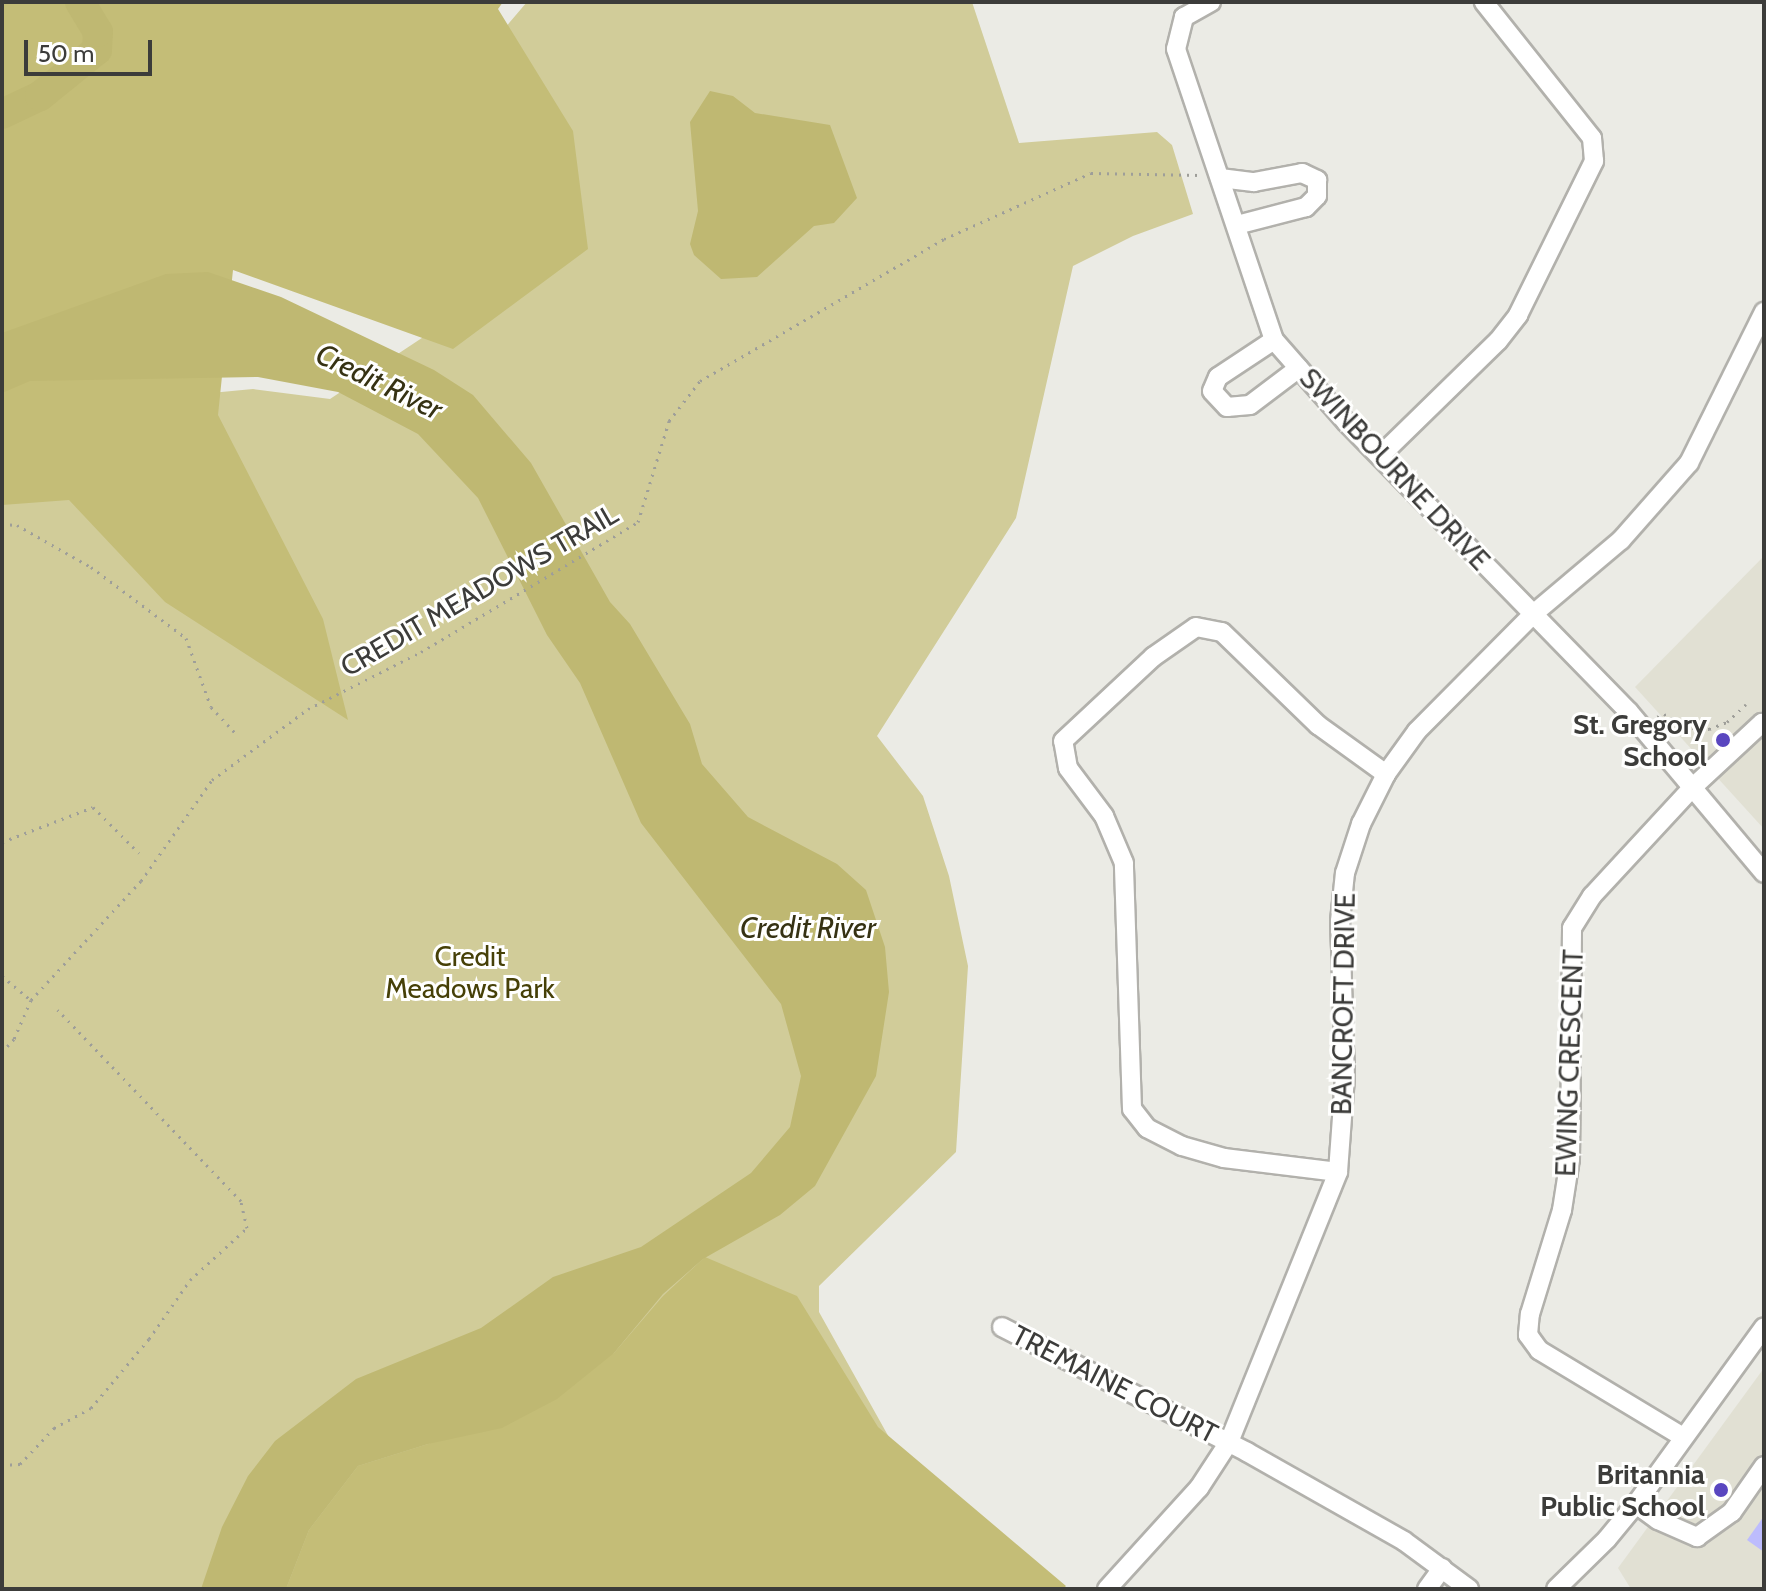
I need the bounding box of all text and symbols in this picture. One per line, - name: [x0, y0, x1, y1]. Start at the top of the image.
- scale bar: [28, 24, 156, 74]
- text: 50 m: [38, 39, 94, 68]
- water label: Credit River: [310, 336, 448, 428]
- street label: SWINBOURNE DRIVE: [1293, 361, 1497, 577]
- street label: CREDIT MEADOWS TRAIL: [334, 497, 624, 683]
- place label: St. Gregory School: [1573, 707, 1707, 773]
- marker: St. Gregory School: [1714, 731, 1732, 749]
- street label: BANCROFT DRIVE: [1324, 893, 1362, 1115]
- water label: Credit River: [740, 910, 876, 946]
- park label: Credit Meadows Park: [385, 939, 555, 1005]
- street label: EWING CRESCENT: [1548, 949, 1590, 1177]
- street label: TREMAINE COURT: [1007, 1318, 1223, 1450]
- place label: Britannia Public School: [1540, 1457, 1705, 1523]
- marker: Britannia Public School: [1712, 1481, 1730, 1499]

